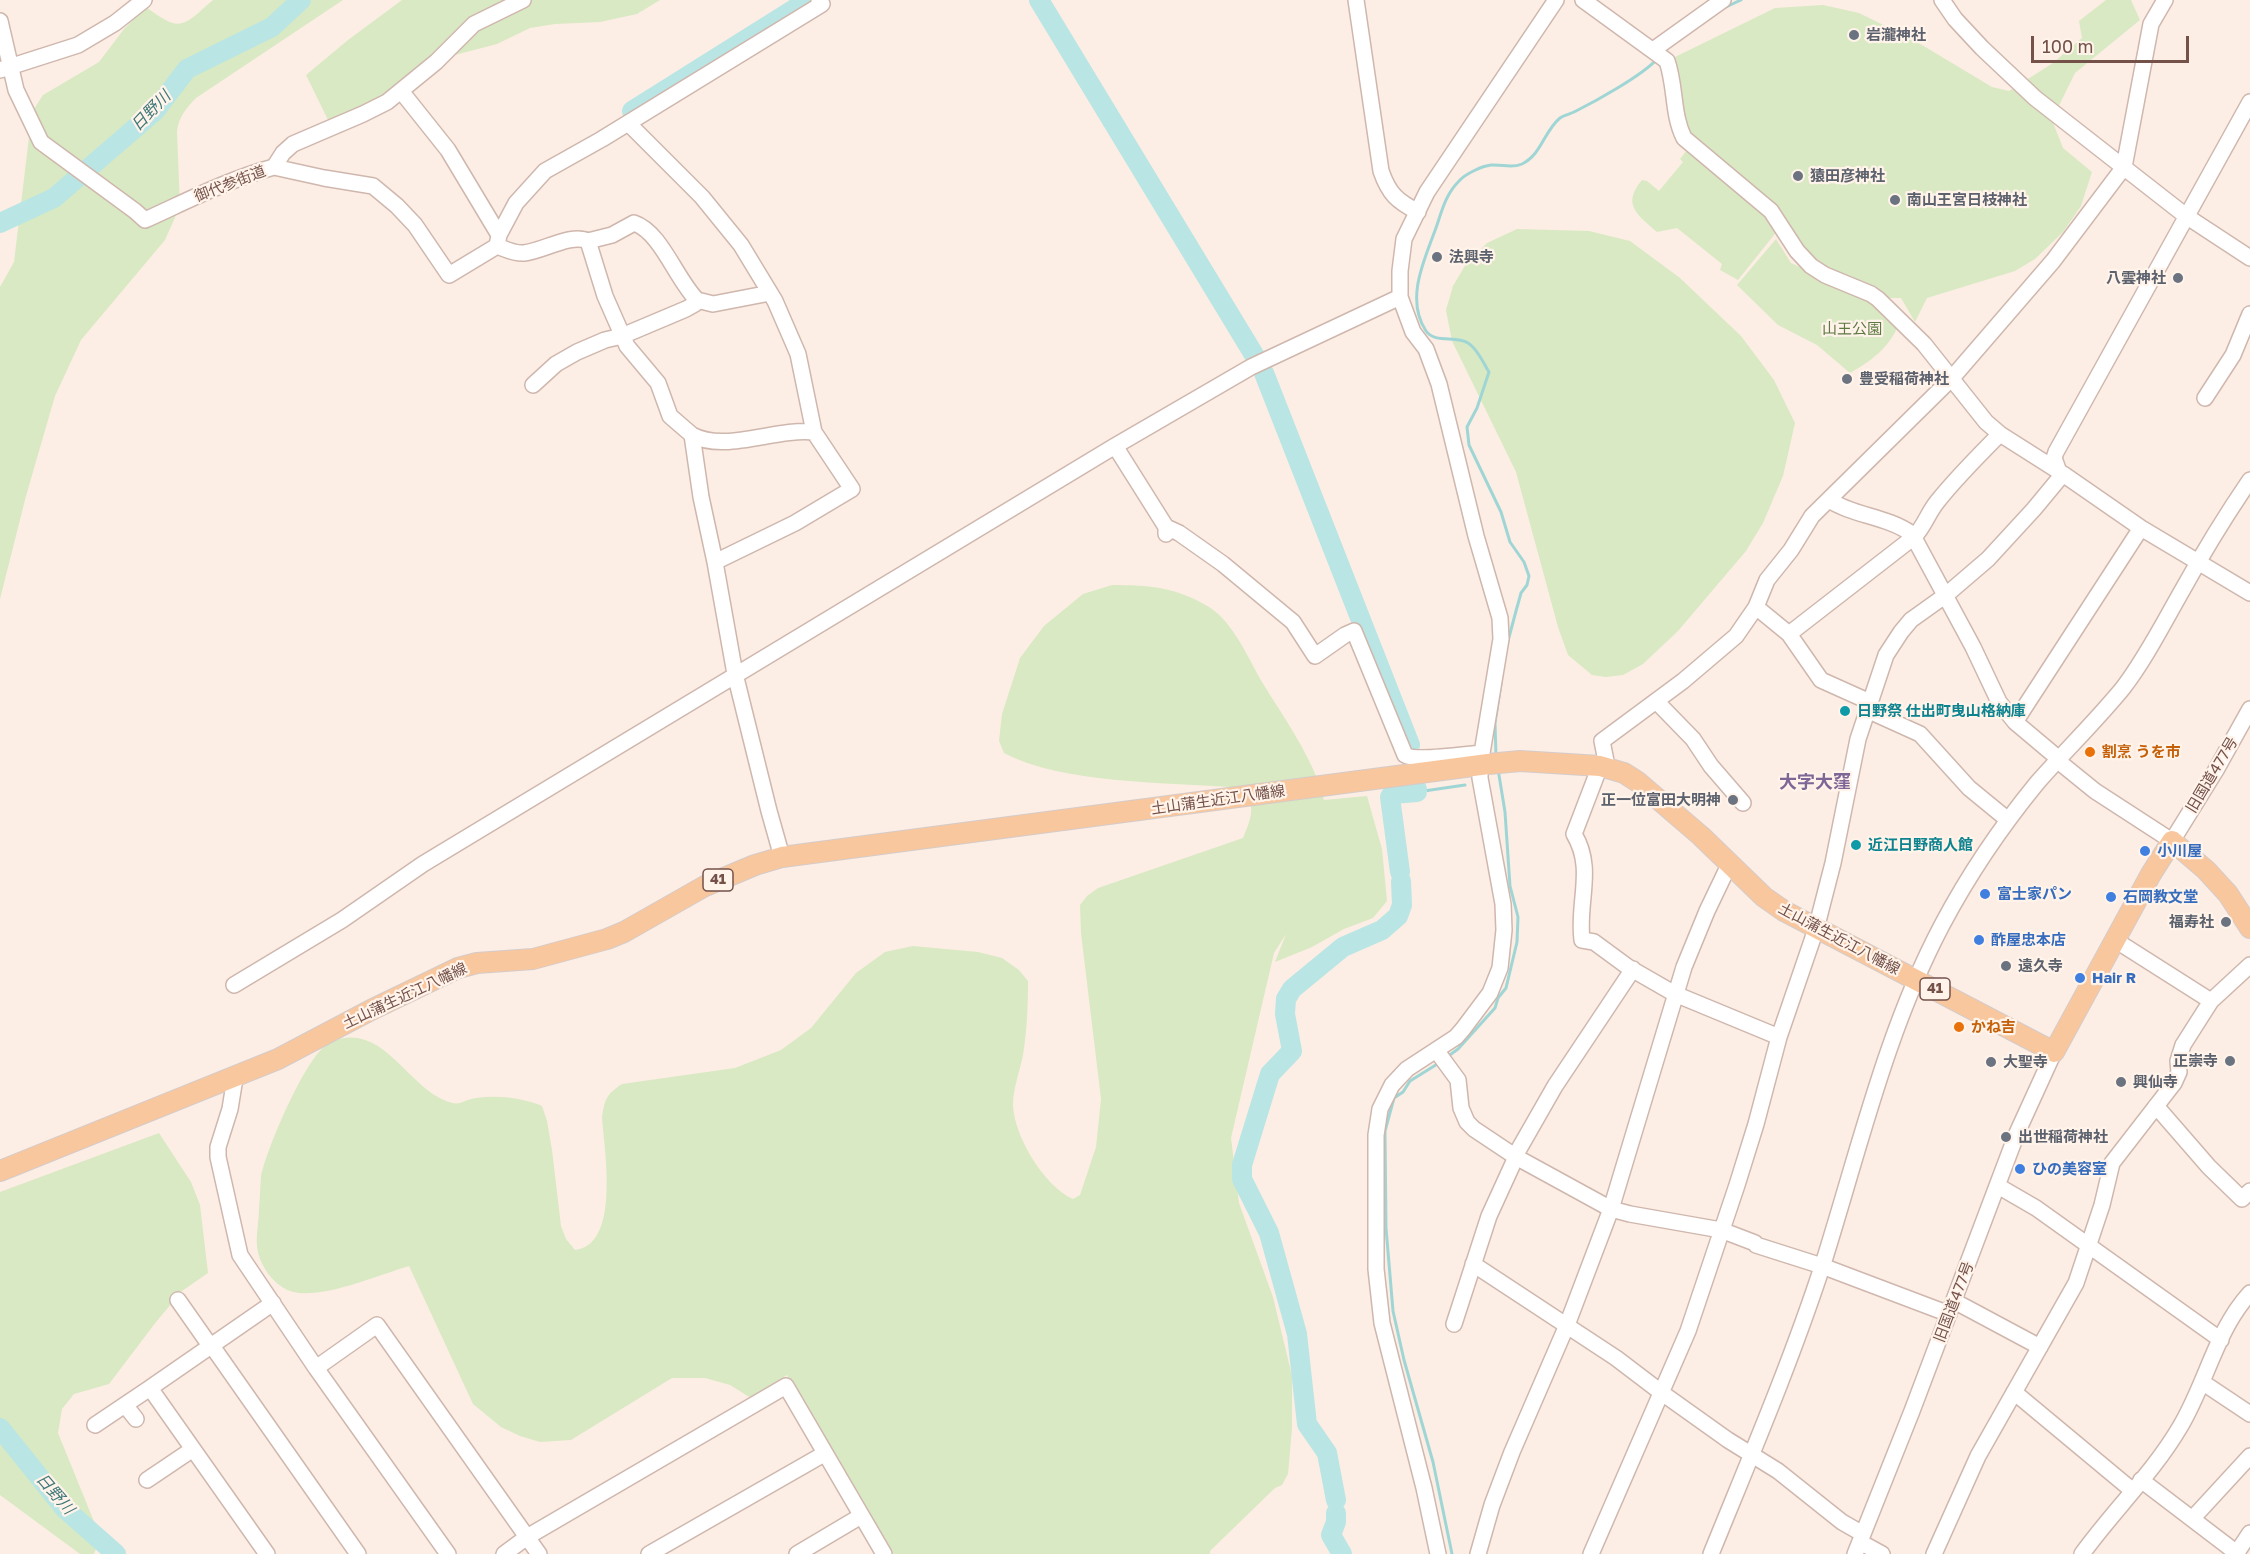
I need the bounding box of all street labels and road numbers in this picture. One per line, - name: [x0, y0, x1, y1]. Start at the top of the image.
- street label: 御代参街道: [192, 162, 268, 206]
- street label: 旧国道477号: [2182, 734, 2242, 816]
- street label: 土山蒲生近江八幡線: [1150, 782, 1286, 818]
- road number: 41: [703, 869, 733, 891]
- street label: 土山蒲生近江八幡線: [1775, 899, 1903, 979]
- street label: 土山蒲生近江八幡線: [340, 959, 470, 1033]
- road number: 41: [1920, 978, 1950, 1000]
- street label: 旧国道477号: [1930, 1259, 1978, 1345]

